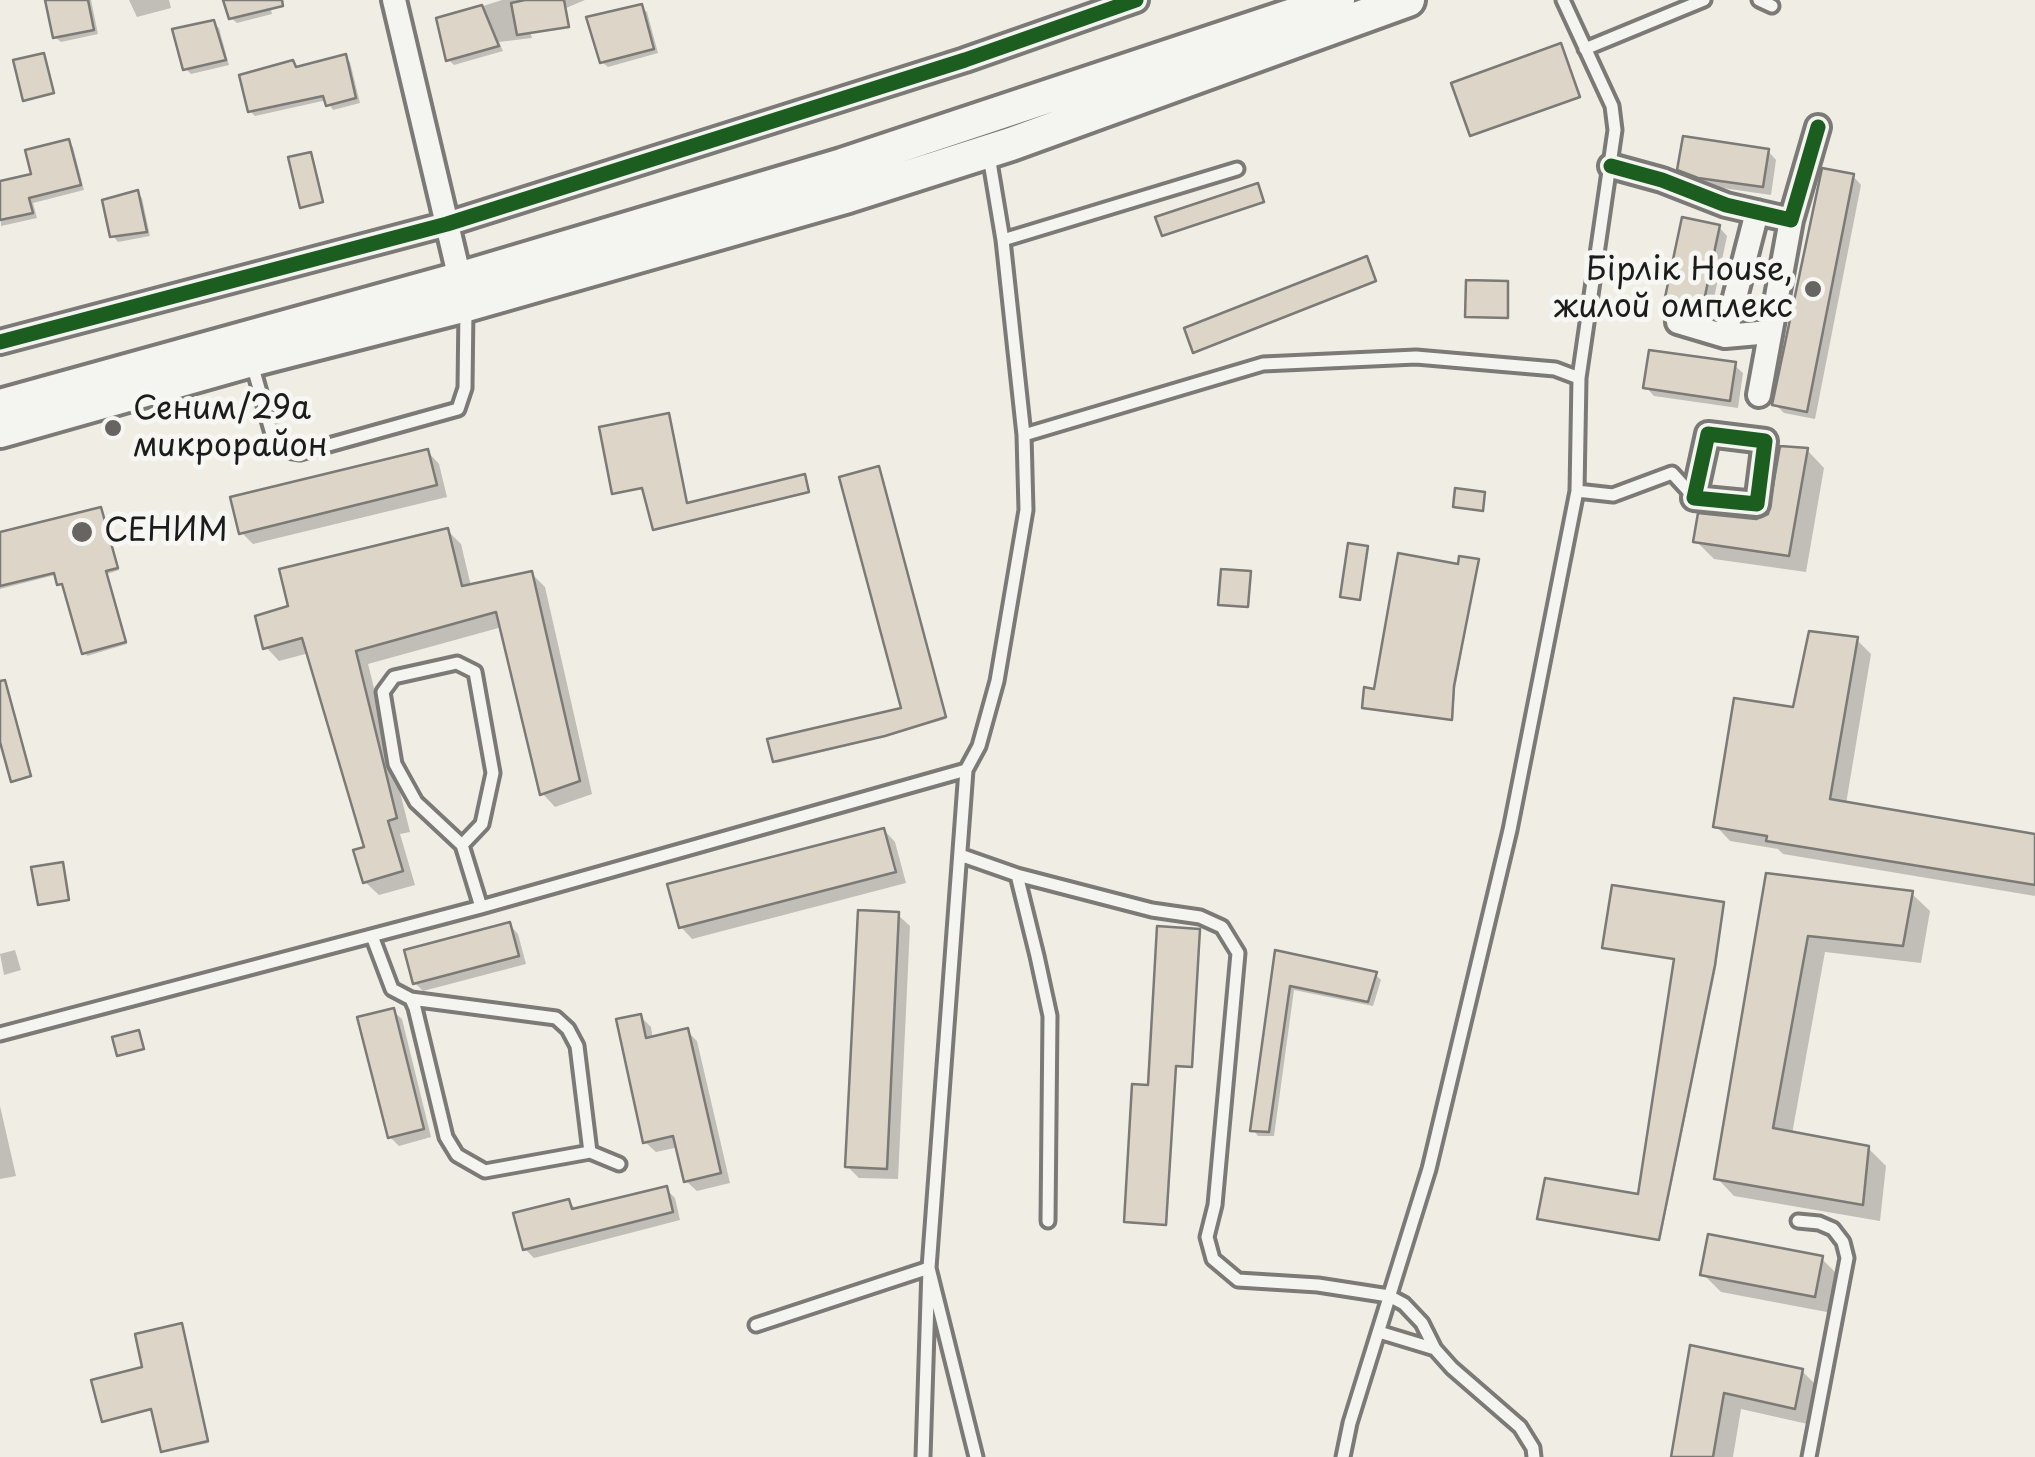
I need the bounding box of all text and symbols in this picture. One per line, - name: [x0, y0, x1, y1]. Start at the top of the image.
- place label: Бірлік House, жилой омплекс: [1554, 252, 1793, 327]
- marker: Бірлік House, жилой омплекс: [1802, 278, 1824, 300]
- place label: Сеним/29а микрорайон: [133, 391, 328, 466]
- marker: Сеним/29а микрорайон: [102, 417, 124, 439]
- place label: СЕНИМ: [104, 513, 228, 551]
- marker: СЕНИМ: [69, 519, 95, 545]

